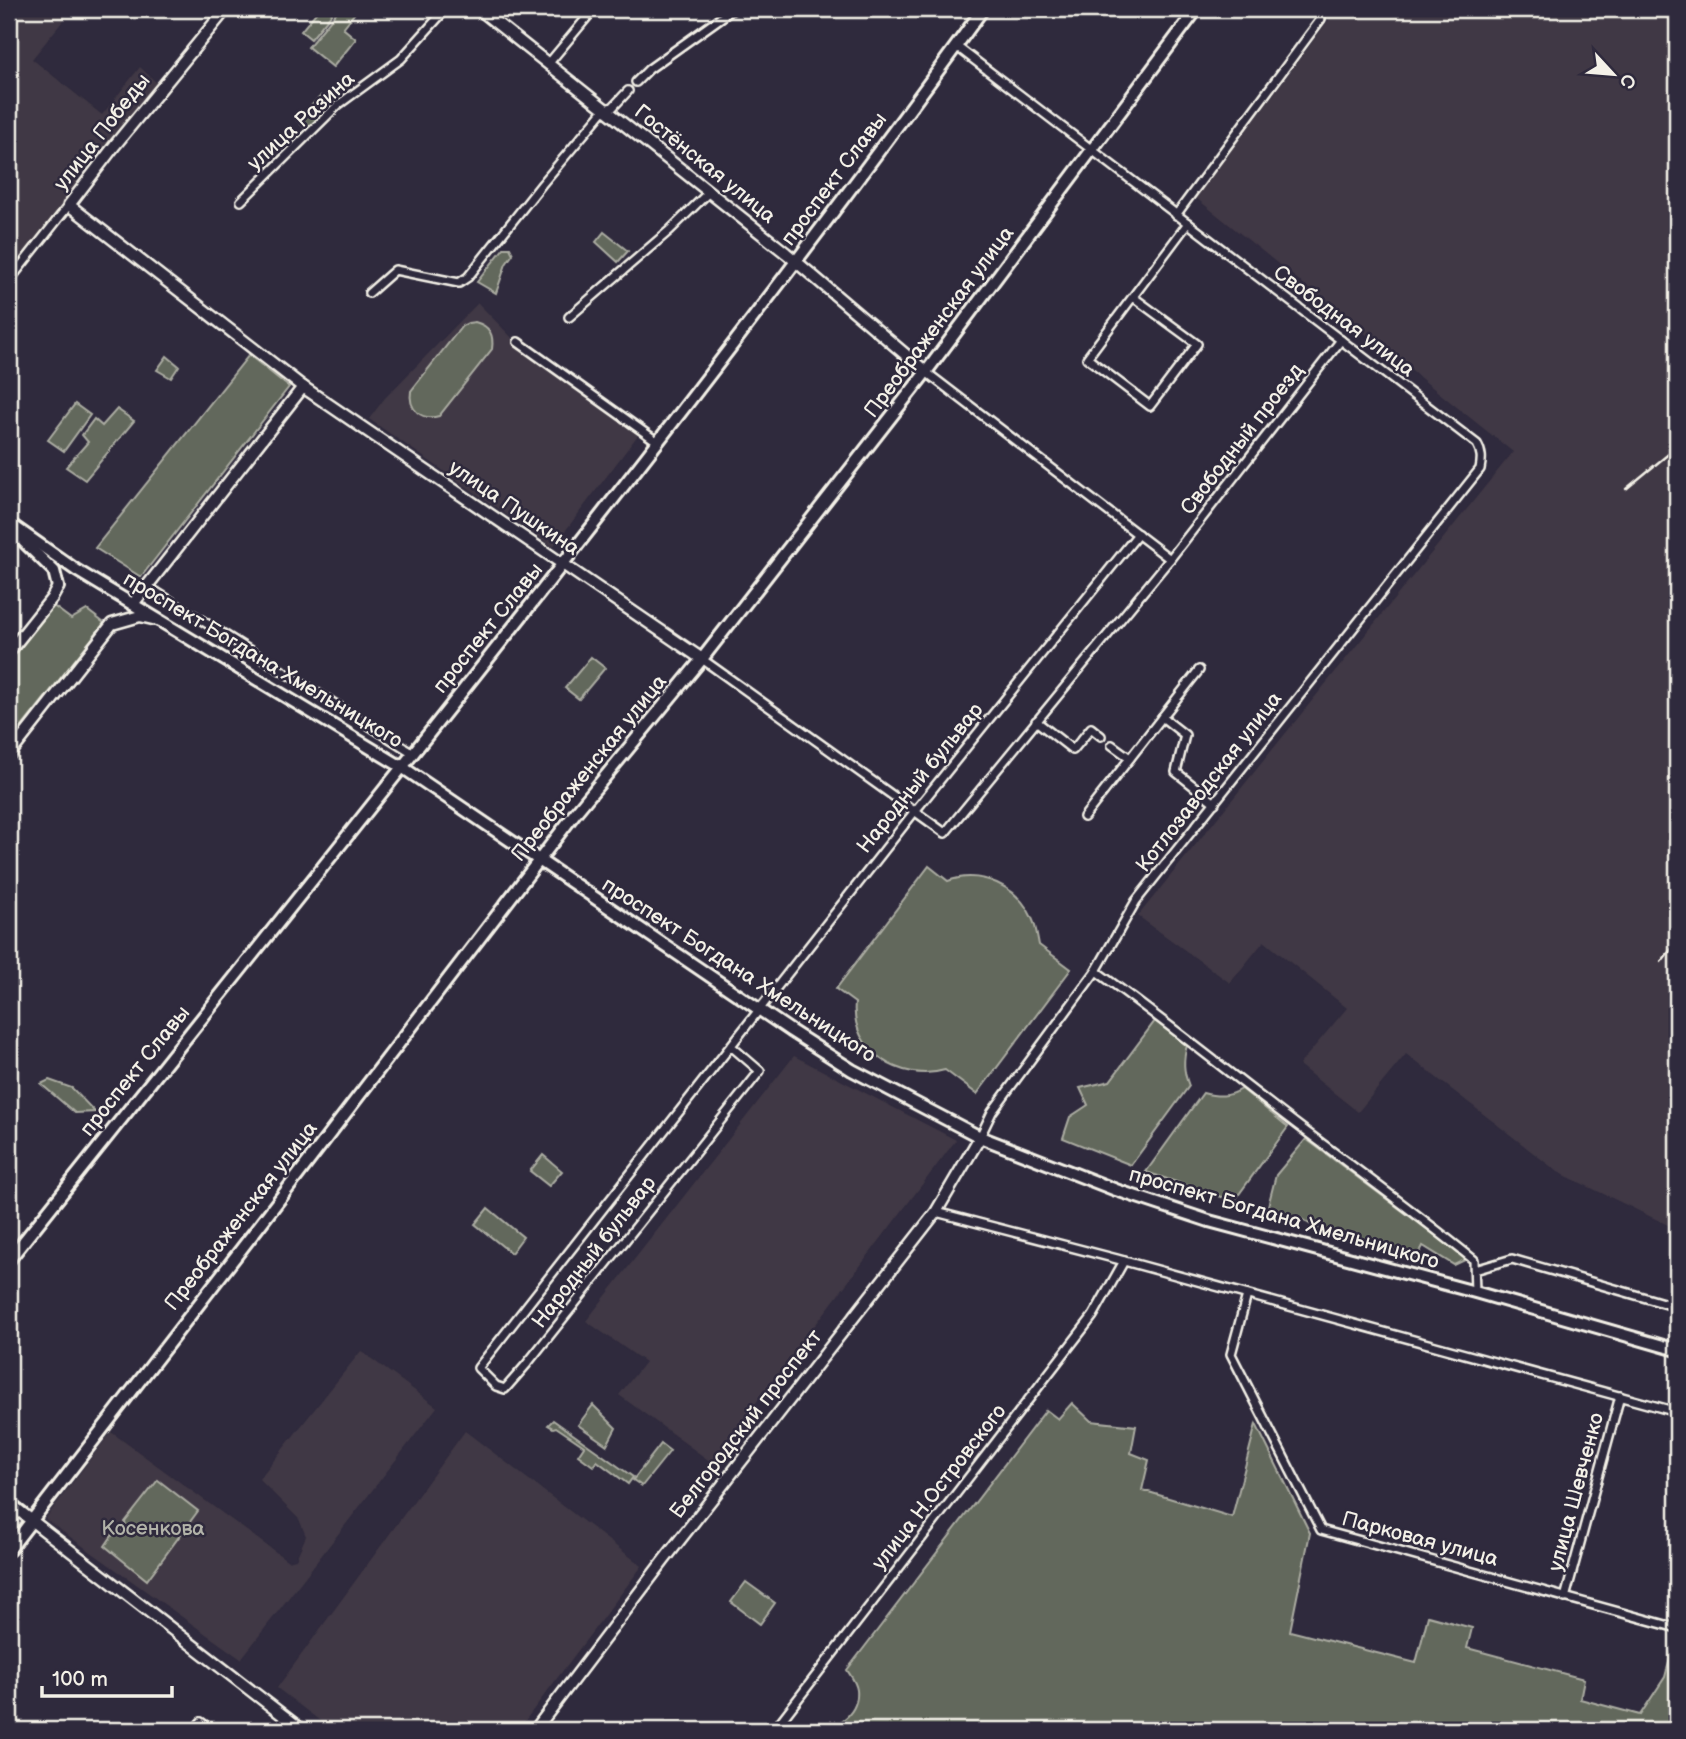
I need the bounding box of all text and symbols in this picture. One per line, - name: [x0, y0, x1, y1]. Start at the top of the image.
- north arrow: [1578, 38, 1648, 108]
- street label: улица Разина: [242, 66, 360, 176]
- street label: улица Победы: [49, 69, 155, 195]
- text: С: [1614, 70, 1640, 92]
- street label: Гостёнская улица: [629, 99, 781, 229]
- street label: проспект Славы: [776, 107, 892, 251]
- street label: Преображенская улица: [859, 221, 1019, 423]
- street label: Свободная улица: [1268, 260, 1420, 383]
- street label: Свободный проезд: [1175, 358, 1309, 520]
- street label: улица Пушкина: [444, 455, 585, 561]
- street label: проспект Славы: [428, 558, 548, 698]
- street label: проспект Богдана Хмельницкого: [119, 566, 407, 754]
- street label: Преображенская улица: [506, 669, 672, 866]
- street label: Котлозаводская улица: [1131, 686, 1288, 877]
- street label: Народный бульвар: [852, 698, 988, 858]
- street label: проспект Богдана Хмельницкого: [597, 872, 881, 1068]
- street label: проспект Славы: [75, 1001, 195, 1141]
- street label: Преображенская улица: [159, 1116, 323, 1316]
- street label: проспект Богдана Хмельницкого: [1126, 1162, 1442, 1274]
- street label: Народный бульвар: [527, 1171, 661, 1333]
- street label: Белгородский проспект: [665, 1324, 828, 1523]
- street label: улица Н.Островского: [867, 1399, 1011, 1575]
- street label: улица Шевченко: [1543, 1410, 1609, 1574]
- street label: Парковая улица: [1339, 1506, 1501, 1572]
- park label: Косенкова: [101, 1516, 205, 1541]
- scale bar: [42, 1655, 172, 1699]
- text: 100 m: [52, 1667, 108, 1692]

